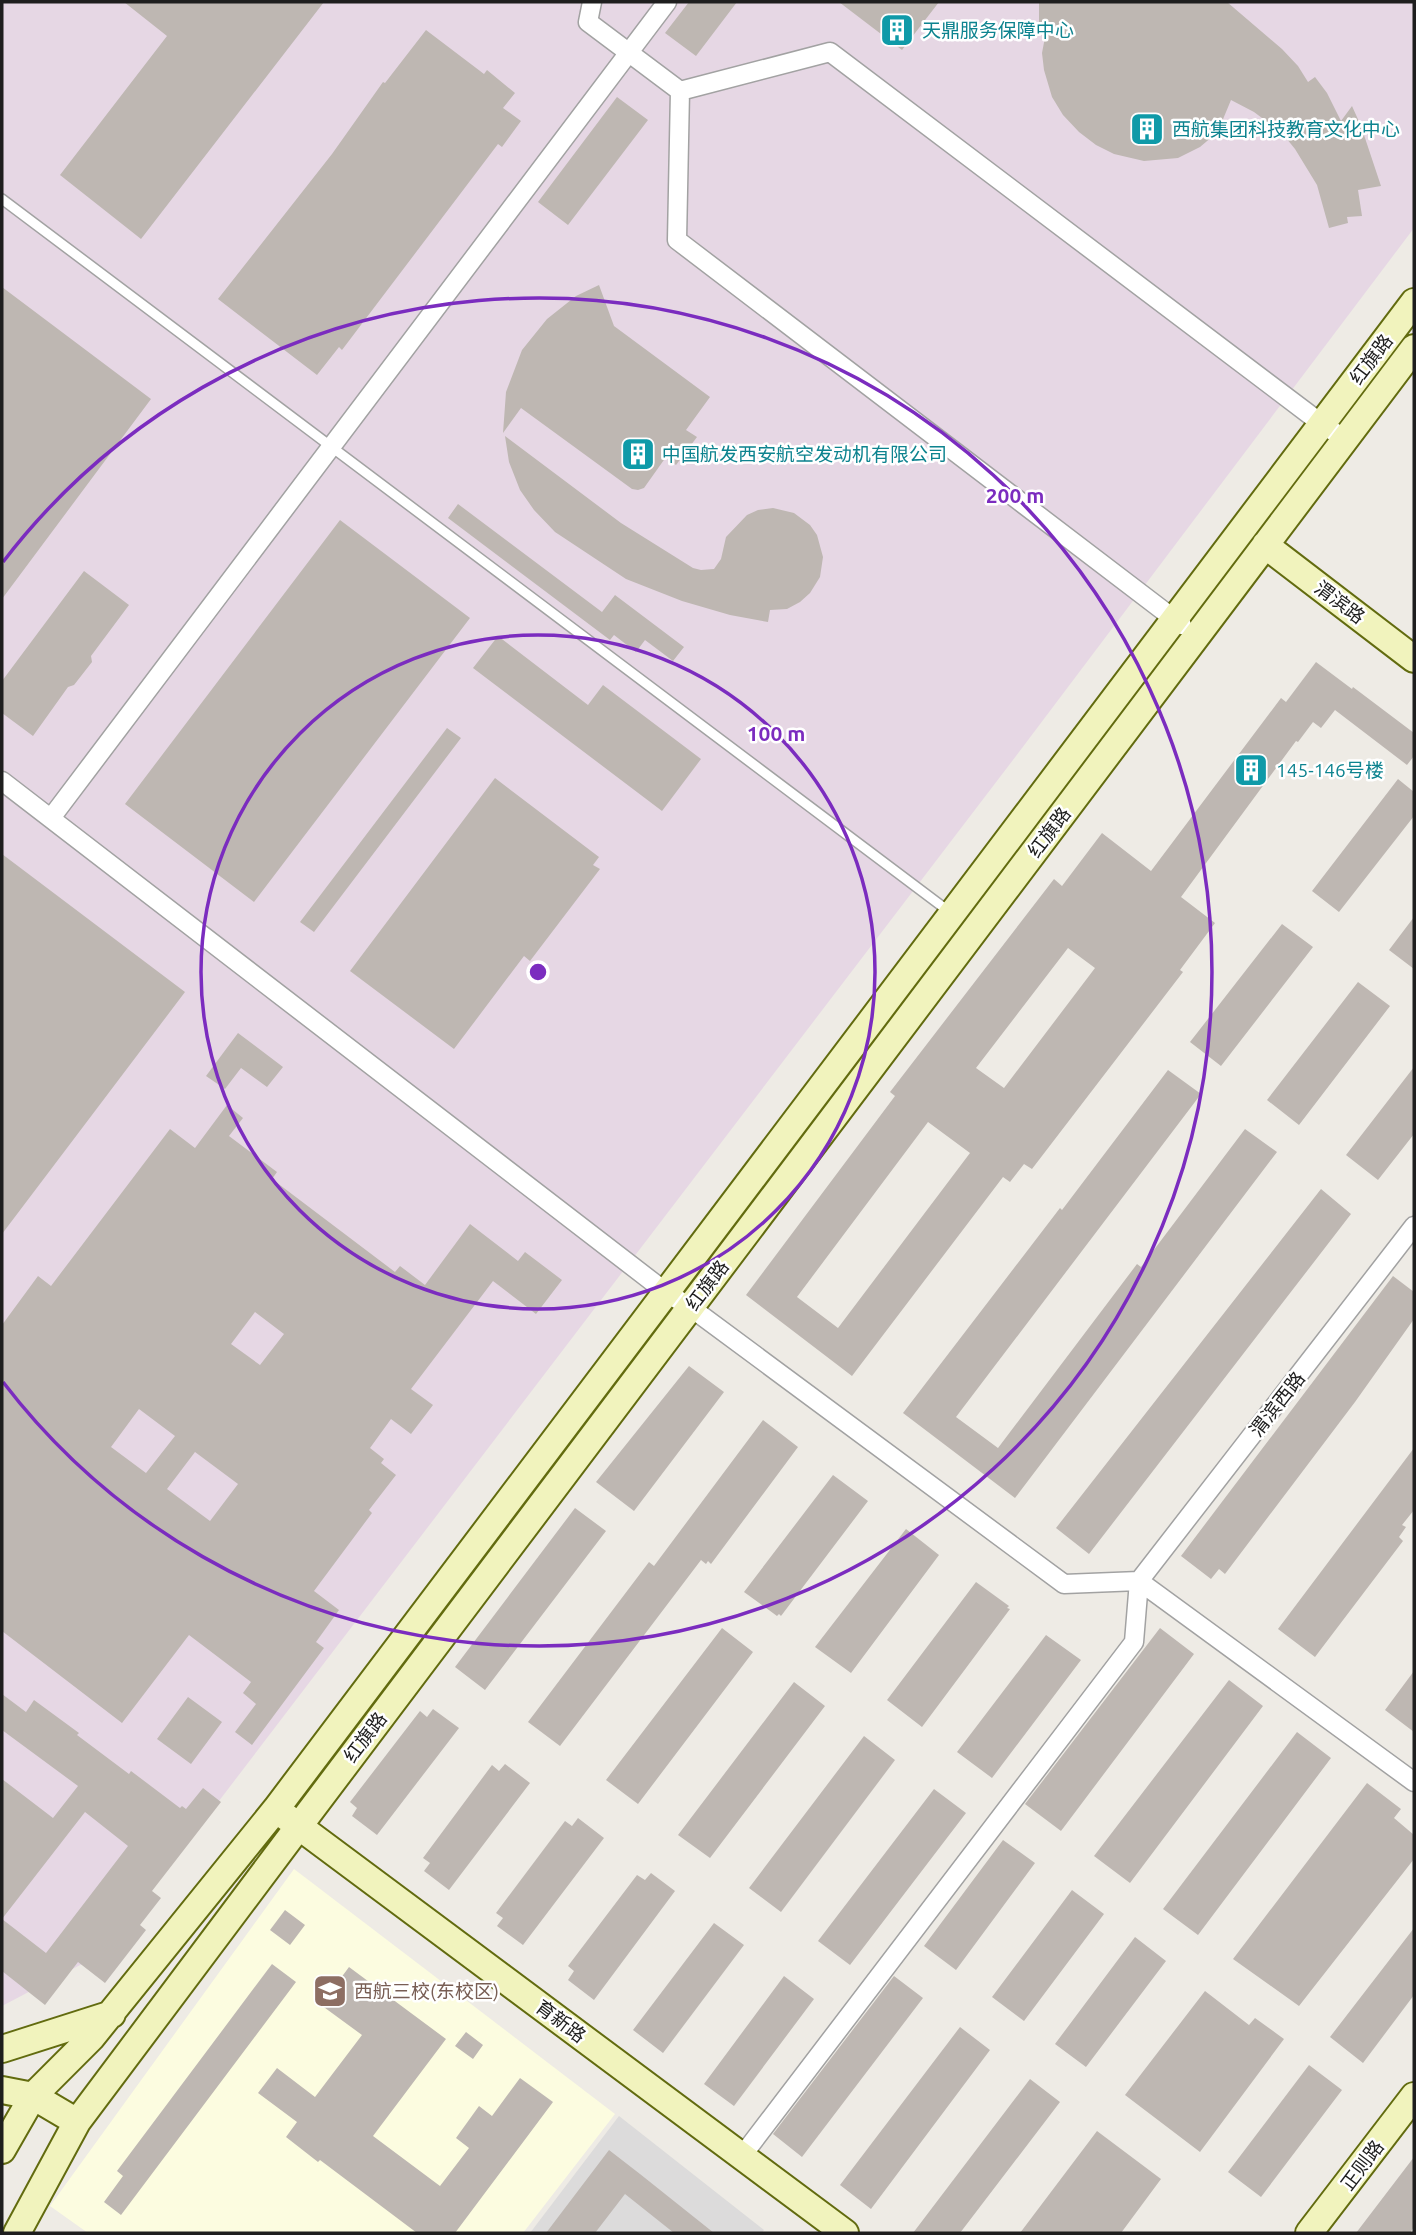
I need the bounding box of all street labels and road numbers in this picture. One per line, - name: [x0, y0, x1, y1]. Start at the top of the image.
- street label: 红旗路: [1345, 330, 1397, 388]
- street label: 渭滨路: [1311, 576, 1369, 628]
- street label: 红旗路: [1023, 803, 1075, 861]
- street label: 红旗路: [681, 1256, 733, 1314]
- street label: 渭滨西路: [1245, 1367, 1309, 1441]
- street label: 红旗路: [339, 1708, 391, 1766]
- street label: 育新路: [532, 1995, 590, 2047]
- street label: 正则路: [1336, 2136, 1388, 2194]

